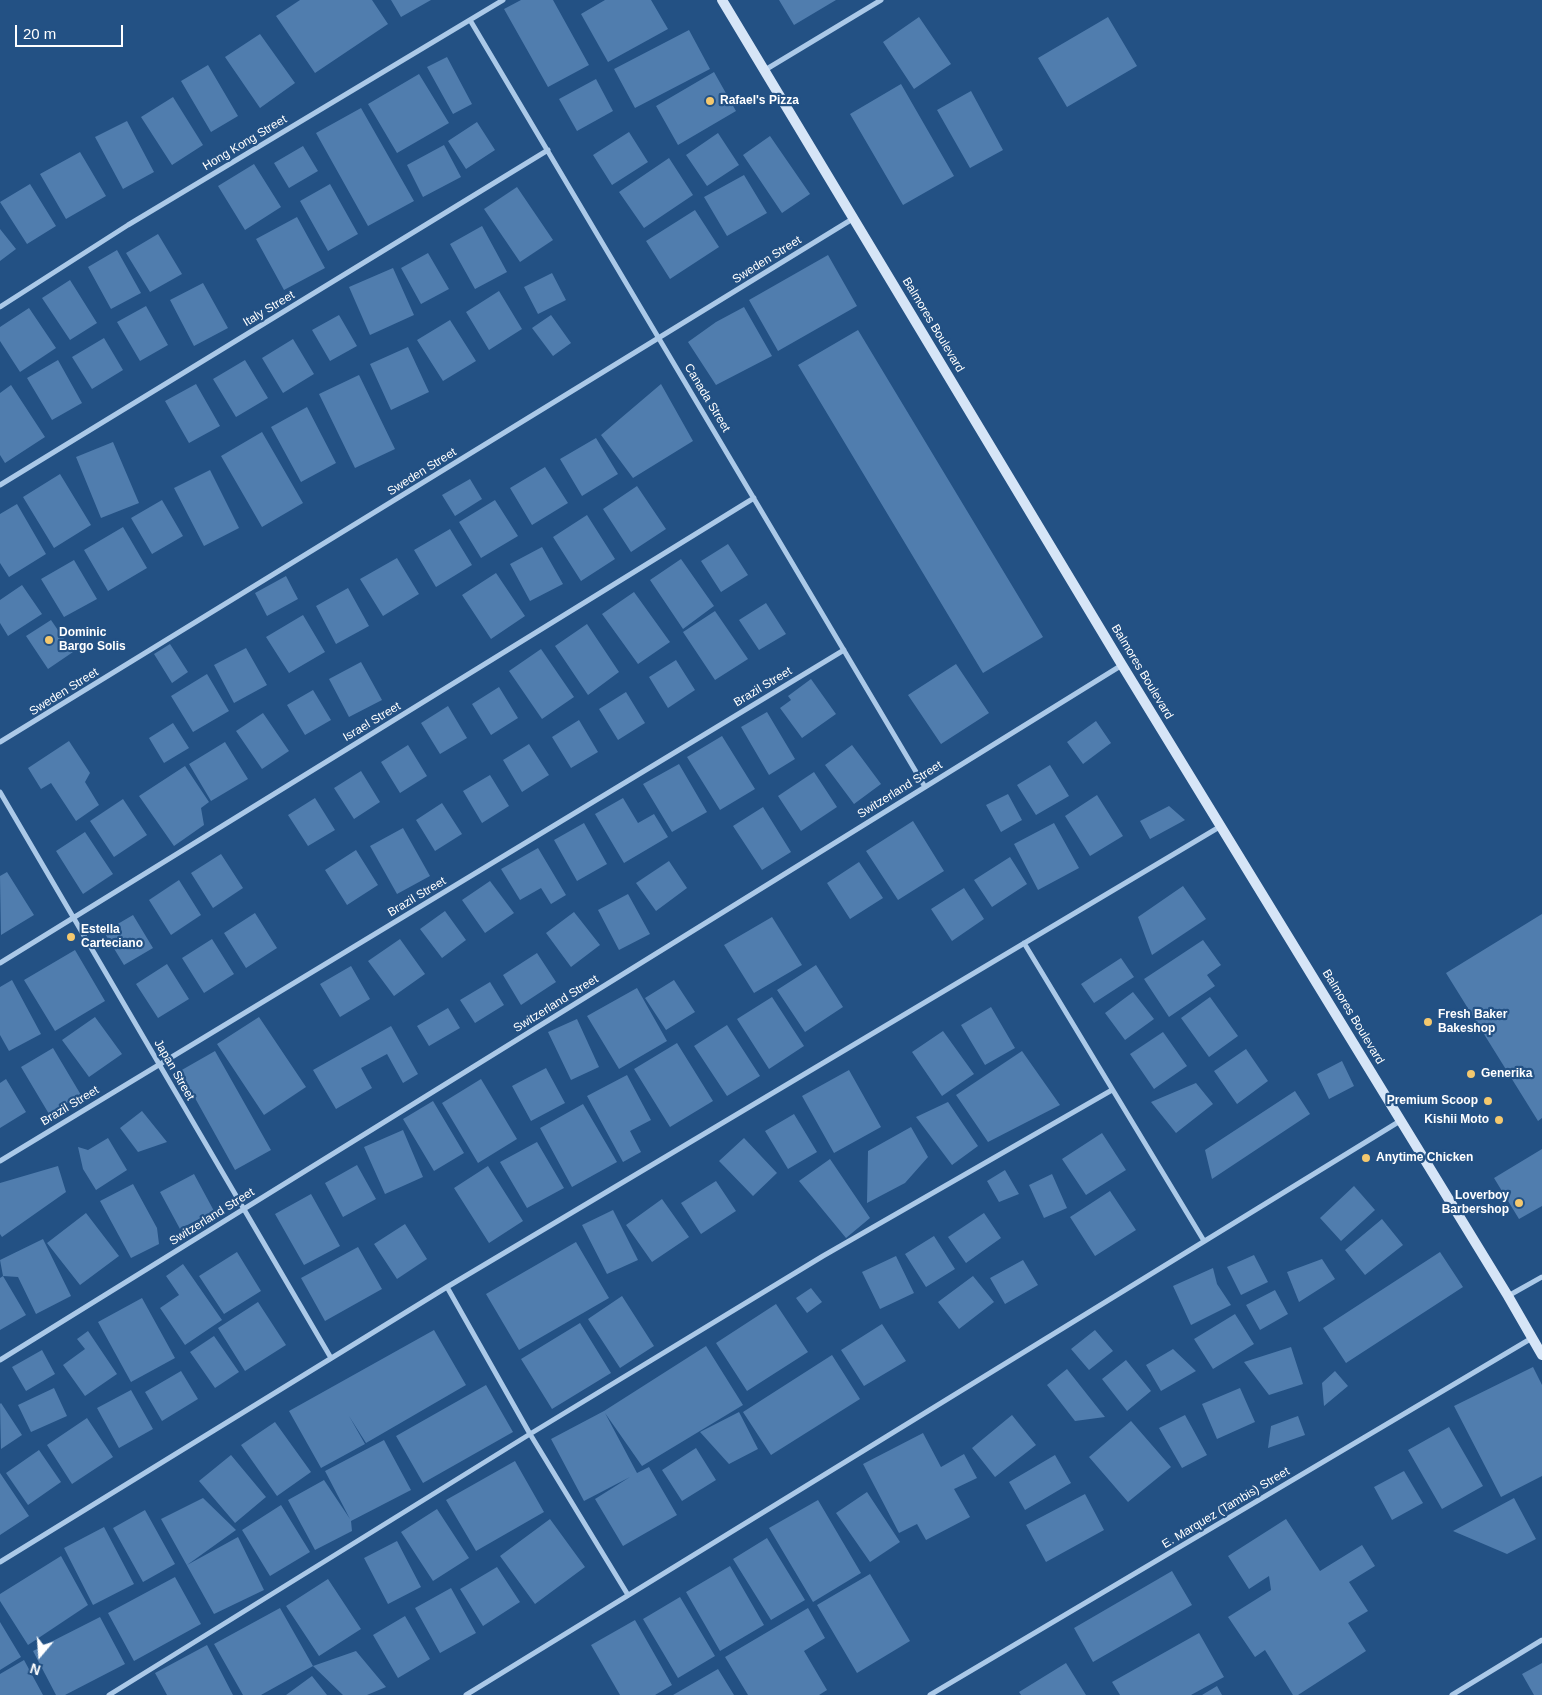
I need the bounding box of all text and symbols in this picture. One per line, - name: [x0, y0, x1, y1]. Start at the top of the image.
- scale bar: [18, 15, 125, 47]
- text: 20 m: [23, 25, 56, 42]
- place label: Rafael's Pizza: [720, 94, 799, 108]
- marker: Rafael's Pizza: [704, 95, 716, 107]
- street label: Hong Kong Street: [200, 112, 290, 174]
- street label: Sweden Street: [730, 233, 804, 287]
- street label: Balmores Boulevard: [899, 275, 967, 375]
- street label: Italy Street: [241, 288, 297, 330]
- street label: Canada Street: [681, 361, 733, 435]
- street label: Sweden Street: [385, 445, 459, 499]
- street label: Balmores Boulevard: [1108, 622, 1176, 722]
- place label: Dominic Bargo Solis: [59, 626, 126, 654]
- marker: Dominic Bargo Solis: [43, 634, 55, 646]
- street label: Brazil Street: [731, 664, 795, 710]
- street label: Sweden Street: [27, 665, 101, 719]
- street label: Israel Street: [341, 699, 403, 745]
- street label: Switzerland Street: [855, 758, 945, 822]
- street label: Brazil Street: [385, 874, 449, 920]
- place label: Estella Carteciano: [81, 923, 143, 951]
- marker: Estella Carteciano: [65, 931, 77, 943]
- street label: Balmores Boulevard: [1319, 967, 1387, 1067]
- street label: Switzerland Street: [511, 972, 601, 1036]
- place label: Fresh Baker Bakeshop: [1438, 1008, 1507, 1036]
- marker: Fresh Baker Bakeshop: [1422, 1016, 1434, 1028]
- street label: Japan Street: [151, 1037, 197, 1103]
- place label: Generika: [1481, 1067, 1532, 1081]
- marker: Generika: [1465, 1068, 1477, 1080]
- street label: Brazil Street: [38, 1083, 102, 1129]
- place label: Premium Scoop: [1387, 1094, 1478, 1108]
- marker: Premium Scoop: [1482, 1095, 1494, 1107]
- place label: Kishii Moto: [1424, 1113, 1489, 1127]
- marker: Kishii Moto: [1493, 1114, 1505, 1126]
- place label: Anytime Chicken: [1376, 1151, 1473, 1165]
- marker: Anytime Chicken: [1360, 1152, 1372, 1164]
- street label: Switzerland Street: [167, 1185, 257, 1249]
- place label: Loverboy Barbershop: [1442, 1189, 1509, 1217]
- marker: Loverboy Barbershop: [1513, 1197, 1525, 1209]
- street label: E. Marquez (Tambis) Street: [1160, 1464, 1292, 1552]
- north arrow: [15, 1630, 65, 1680]
- text: N: [28, 1660, 43, 1678]

